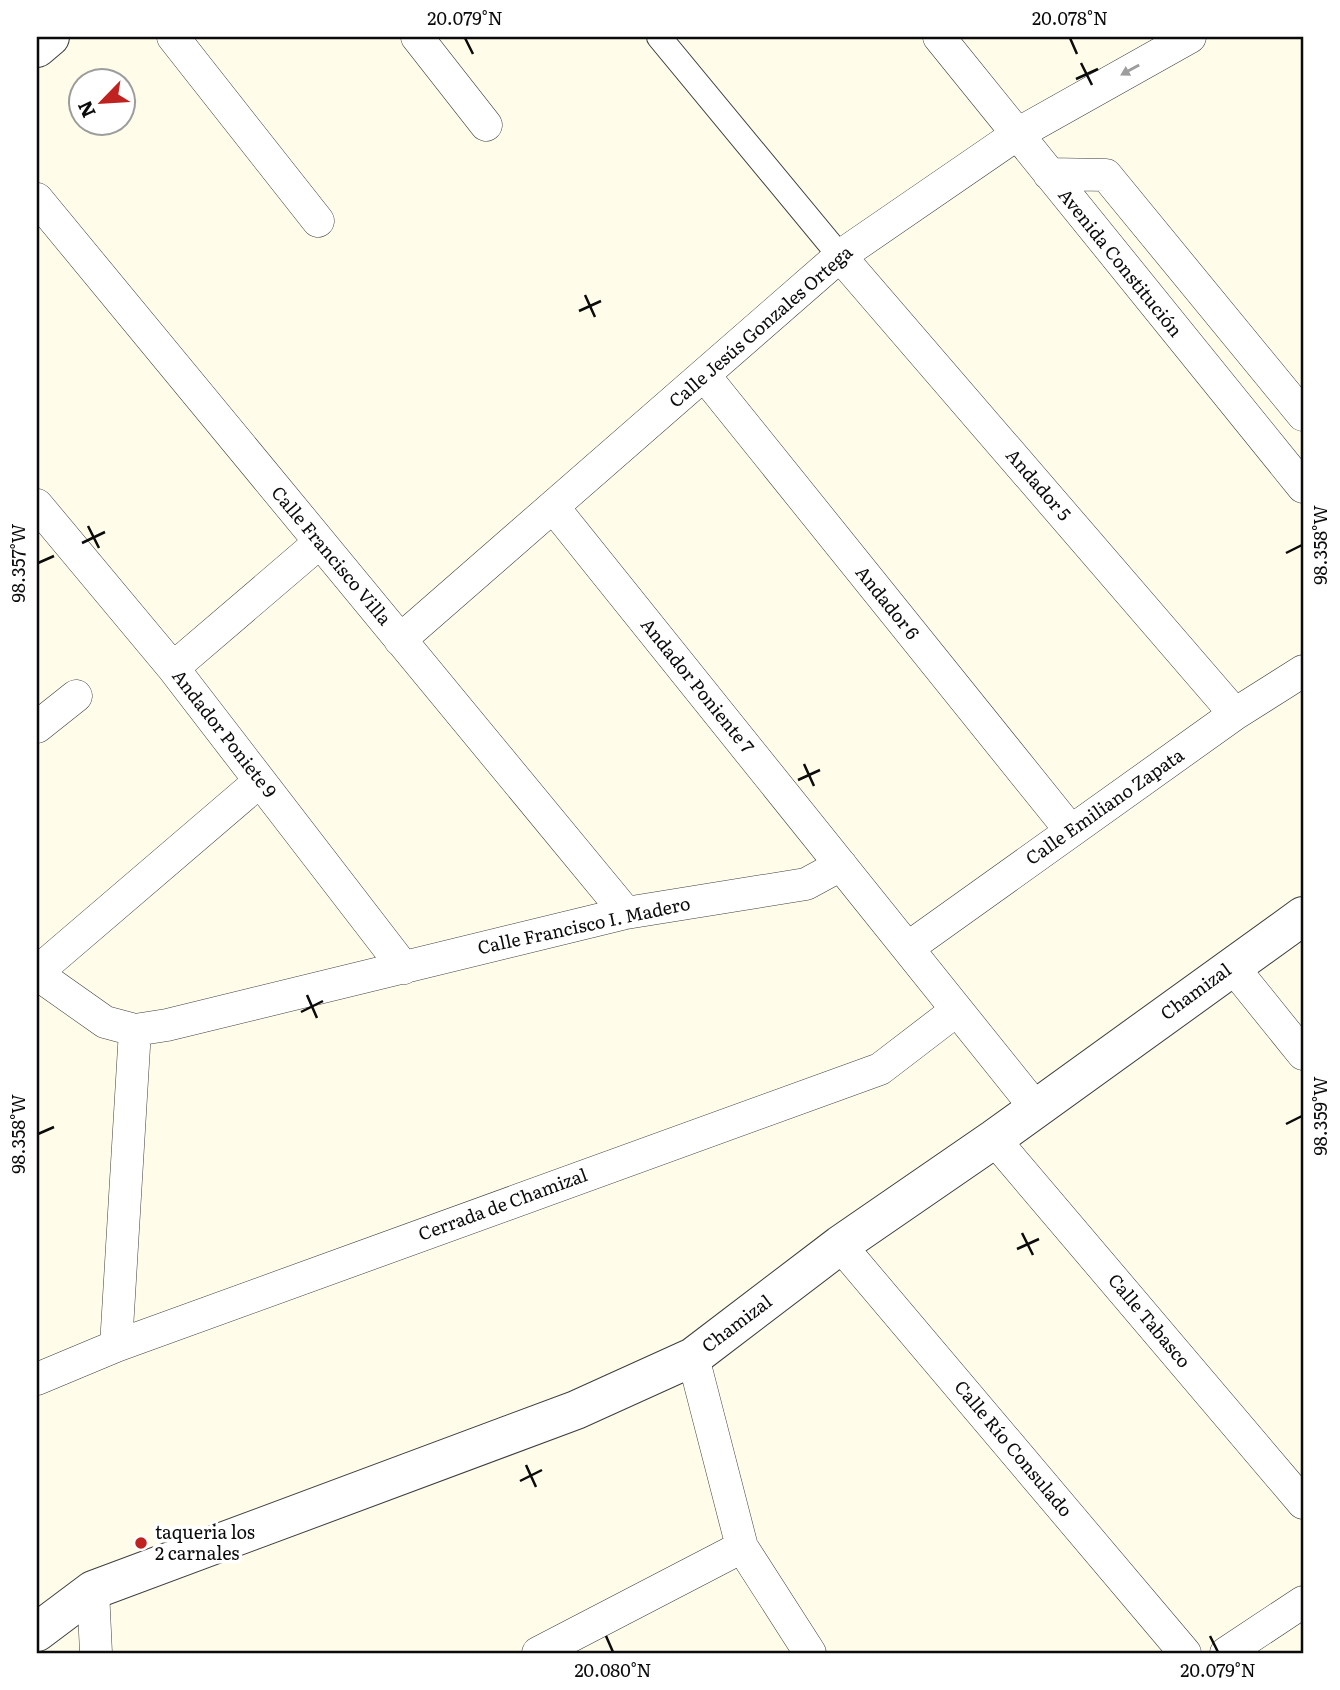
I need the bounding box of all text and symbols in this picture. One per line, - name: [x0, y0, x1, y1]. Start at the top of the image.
- text: 20.079°N: [427, 4, 503, 31]
- text: 20.078°N: [1032, 4, 1108, 31]
- one-way arrow: [1121, 64, 1140, 76]
- north arrow: [66, 66, 136, 136]
- text: N: [70, 96, 102, 123]
- street label: Avenida Constitución: [1053, 182, 1190, 342]
- street label: Calle Jesús Gonzales Ortega: [662, 238, 858, 413]
- street label: Andador 5: [1000, 442, 1078, 526]
- street label: Calle Francisco Villa: [266, 480, 399, 631]
- text: 98.358°W: [1306, 505, 1333, 585]
- text: 98.357°W: [4, 523, 31, 602]
- street label: Andador 6: [850, 559, 927, 645]
- street label: Andador Poniente 7: [635, 611, 761, 759]
- street label: Andador Poniete 9: [166, 663, 284, 803]
- street label: Calle Emiliano Zapata: [1019, 741, 1189, 871]
- street label: Calle Francisco I. Madero: [475, 889, 693, 960]
- street label: Chamizal: [1154, 956, 1236, 1026]
- text: 98.359°W: [1306, 1076, 1333, 1156]
- text: 98.358°W: [4, 1094, 31, 1174]
- street label: Cerrada de Chamizal: [414, 1160, 591, 1247]
- street label: Calle Tabasco: [1102, 1267, 1198, 1373]
- street label: Chamizal: [695, 1287, 777, 1358]
- street label: Calle Río Consulado: [949, 1374, 1080, 1522]
- place label: taqueria los 2 carnales: [155, 1518, 255, 1566]
- marker: taqueria los 2 carnales: [133, 1535, 149, 1551]
- text: 20.080°N: [574, 1656, 652, 1683]
- text: 20.079°N: [1180, 1656, 1256, 1683]

